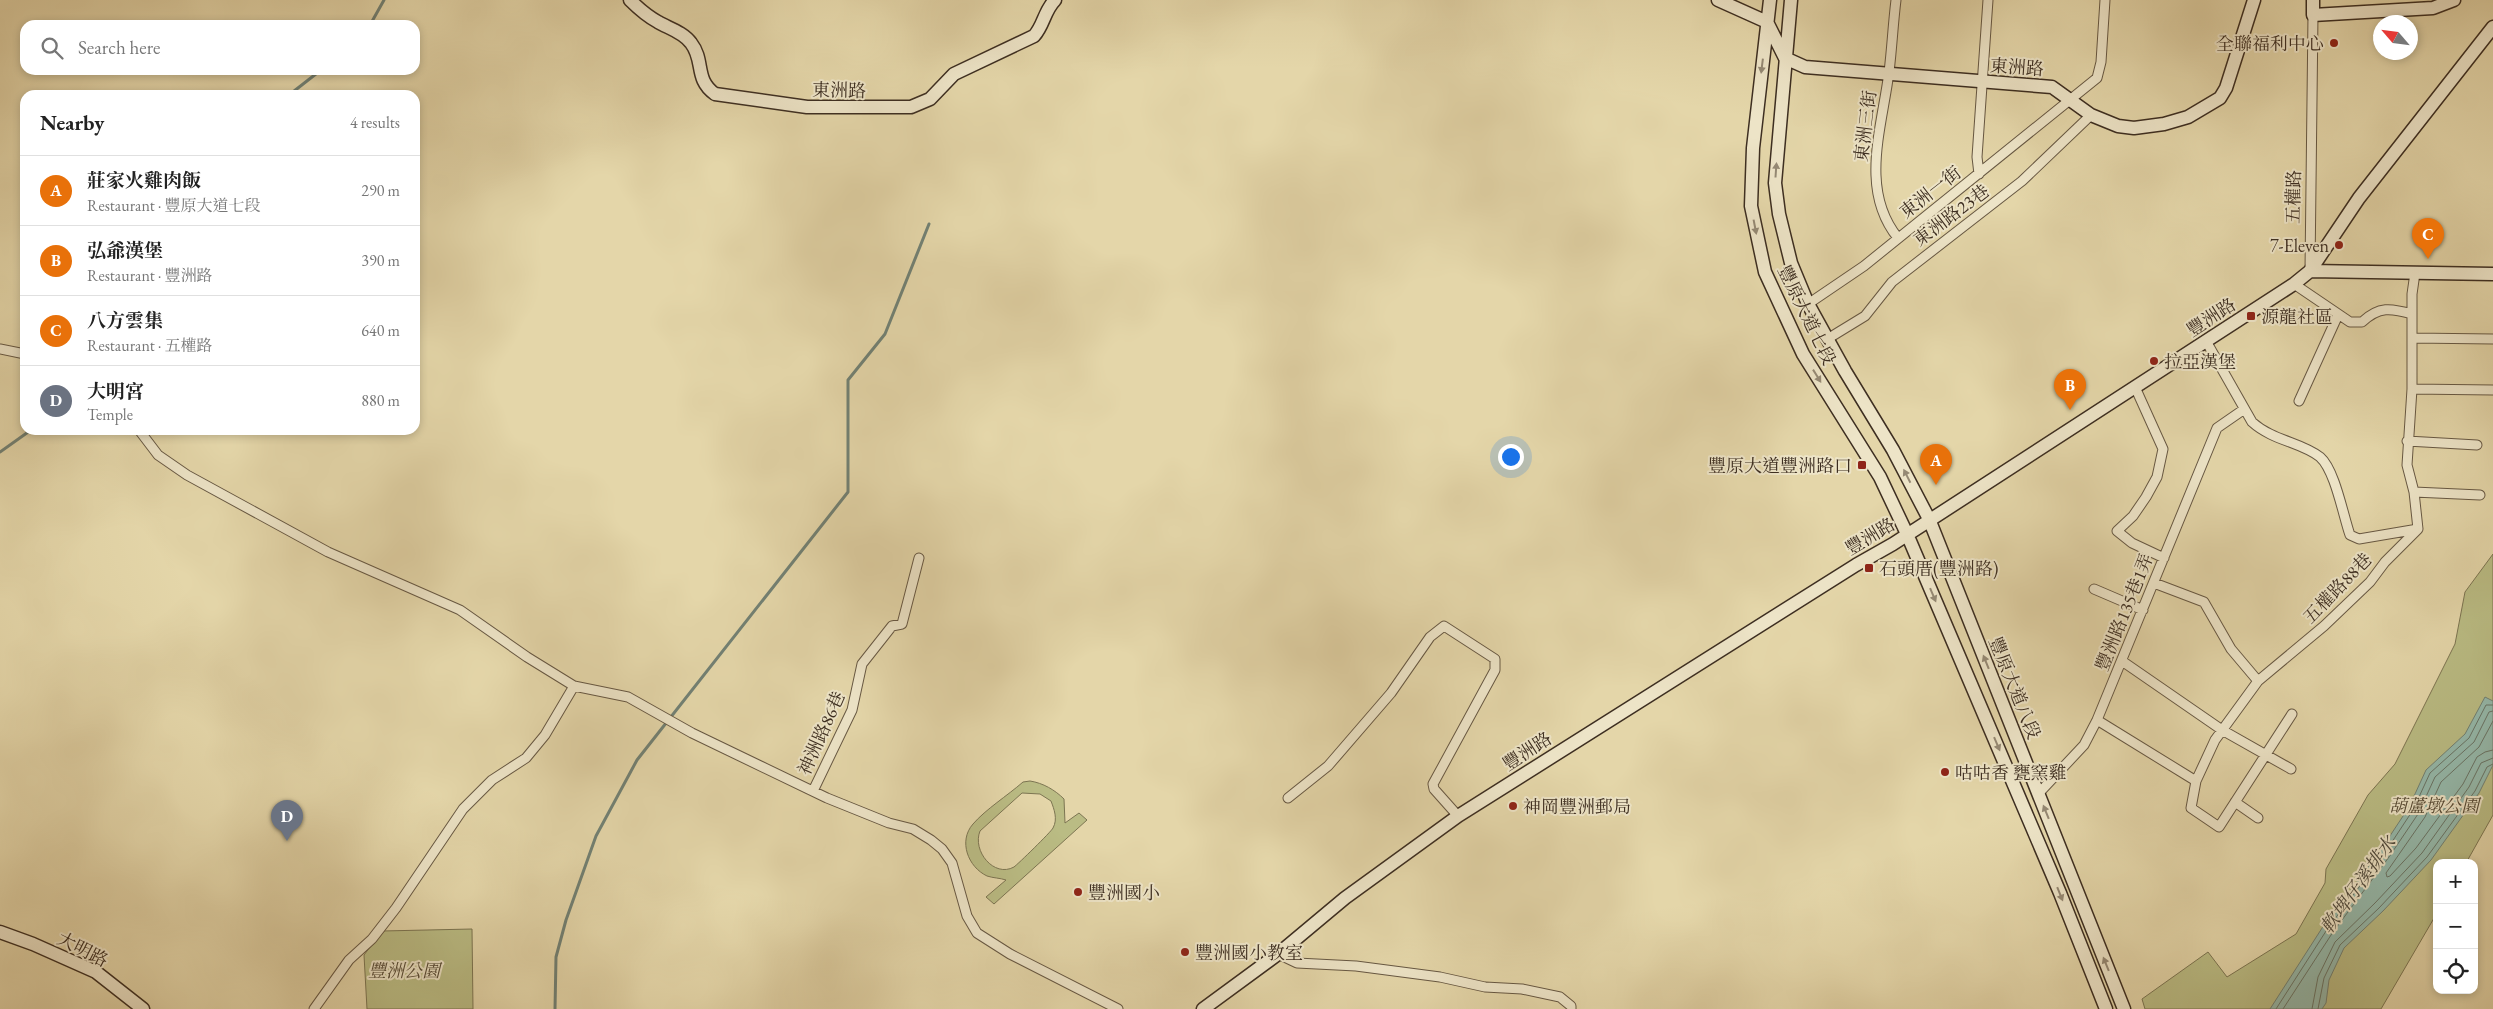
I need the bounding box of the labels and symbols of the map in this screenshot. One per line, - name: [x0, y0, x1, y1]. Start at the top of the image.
- north arrow: [2373, 15, 2418, 60]
- place label: 全聯福利中心: [2216, 32, 2324, 55]
- marker: 全聯福利中心: [2328, 37, 2340, 49]
- street label: 東洲路: [1989, 54, 2045, 80]
- one-way arrow: [1758, 58, 1766, 74]
- street label: 東洲路: [812, 78, 866, 102]
- street label: 東洲三街: [1849, 89, 1881, 163]
- street label: 東洲一街: [1895, 161, 1965, 223]
- one-way arrow: [1773, 162, 1781, 178]
- street label: 五權路: [2281, 170, 2305, 224]
- street label: 東洲路23巷: [1908, 179, 1994, 251]
- pin: C: [2412, 218, 2444, 259]
- one-way arrow: [1751, 220, 1759, 235]
- place label: 7-Eleven: [2270, 234, 2329, 257]
- marker: 7-Eleven: [2333, 239, 2345, 251]
- street label: 豐原大道七段: [1773, 261, 1841, 369]
- street label: 豐洲路: [2182, 293, 2240, 341]
- place label: 源龍社區: [2261, 305, 2333, 328]
- marker: 源龍社區: [2245, 310, 2257, 322]
- place label: 拉亞漢堡: [2164, 350, 2236, 373]
- marker: 拉亞漢堡: [2148, 355, 2160, 367]
- pin: B: [2054, 369, 2086, 410]
- one-way arrow: [1813, 370, 1822, 383]
- your location: [1498, 444, 1524, 470]
- pin: A: [1920, 444, 1952, 485]
- place label: 豐原大道豐洲路口: [1708, 454, 1852, 477]
- marker: 豐原大道豐洲路口: [1856, 459, 1868, 471]
- one-way arrow: [1903, 469, 1911, 483]
- street label: 豐洲路: [1841, 512, 1899, 560]
- street label: 五權路88巷: [2298, 548, 2376, 628]
- street label: 豐洲路135巷1弄: [2090, 550, 2158, 674]
- place label: 石頭厝(豐洲路): [1879, 557, 1998, 580]
- marker: 石頭厝(豐洲路): [1863, 562, 1875, 574]
- one-way arrow: [1930, 588, 1938, 602]
- street label: 豐原大道八段: [1984, 634, 2046, 742]
- one-way arrow: [1981, 655, 1989, 669]
- street label: 神洲路86巷: [792, 688, 850, 778]
- street label: 豐洲路: [1498, 727, 1556, 775]
- one-way arrow: [1994, 737, 2002, 751]
- place label: 咕咕香 甕窯雞: [1955, 761, 2067, 784]
- marker: 咕咕香 甕窯雞: [1939, 766, 1951, 778]
- park label: 葫蘆墩公園: [2389, 794, 2482, 817]
- place label: 神岡豐洲郵局: [1523, 795, 1631, 818]
- pin: D: [271, 800, 303, 841]
- marker: 神岡豐洲郵局: [1507, 800, 1519, 812]
- one-way arrow: [2042, 805, 2049, 820]
- water label: 軟埤仔溪排水: [2314, 830, 2403, 938]
- place label: 豐洲國小: [1088, 881, 1160, 904]
- marker: 豐洲國小: [1072, 886, 1084, 898]
- one-way arrow: [2056, 887, 2064, 902]
- street label: 大明路: [54, 926, 112, 972]
- place label: 豐洲國小教室: [1195, 941, 1303, 964]
- marker: 豐洲國小教室: [1179, 946, 1191, 958]
- one-way arrow: [2102, 956, 2110, 971]
- park label: 豐洲公園: [368, 959, 443, 982]

